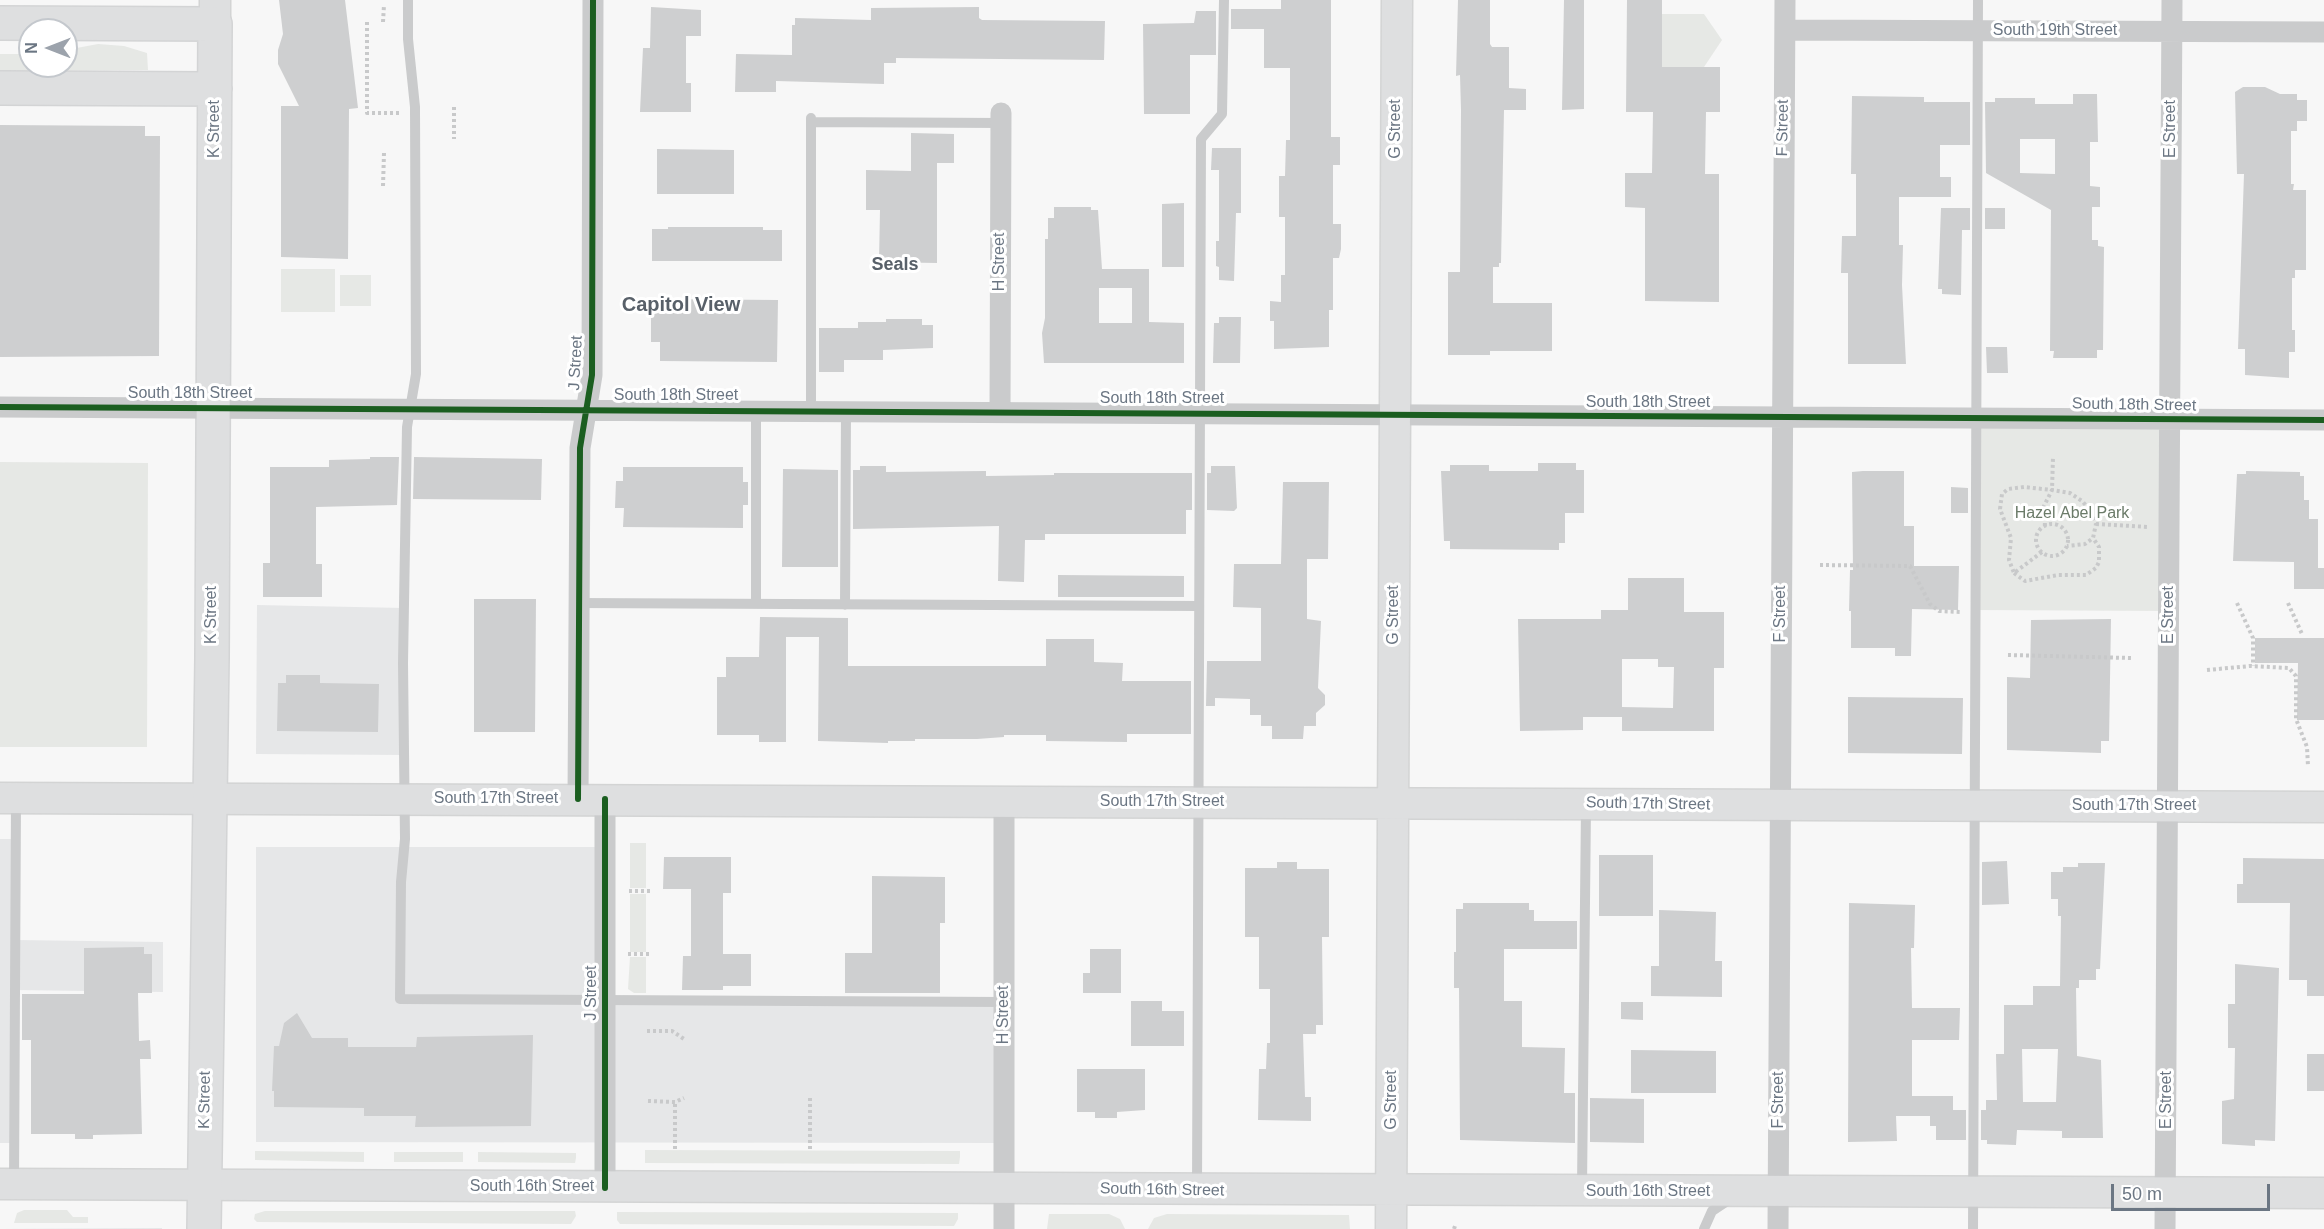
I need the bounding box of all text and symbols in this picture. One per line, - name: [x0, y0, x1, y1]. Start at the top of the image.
- north arrow: [18, 18, 78, 78]
- street label: South 19th Street: [1993, 21, 2117, 41]
- text: N: [23, 42, 40, 54]
- street label: G Street: [1386, 99, 1406, 159]
- street label: F Street: [1773, 99, 1793, 157]
- street label: K Street: [205, 100, 225, 158]
- street label: E Street: [2161, 100, 2181, 158]
- street label: H Street: [990, 233, 1010, 291]
- district label: Seals: [871, 254, 919, 276]
- district label: Capitol View: [622, 293, 740, 317]
- street label: J Street: [565, 335, 587, 391]
- street label: South 18th Street: [128, 384, 252, 404]
- street label: South 18th Street: [614, 386, 738, 406]
- street label: South 18th Street: [1100, 389, 1224, 409]
- street label: South 18th Street: [1586, 393, 1710, 413]
- street label: South 18th Street: [2072, 394, 2196, 416]
- park label: Hazel Abel Park: [2015, 504, 2129, 524]
- street label: G Street: [1384, 585, 1404, 645]
- street label: K Street: [202, 586, 222, 644]
- street label: F Street: [1771, 586, 1791, 642]
- street label: E Street: [2159, 586, 2179, 644]
- street label: South 17th Street: [434, 789, 558, 809]
- street label: South 17th Street: [1100, 792, 1224, 812]
- street label: South 17th Street: [1586, 793, 1710, 815]
- street label: South 17th Street: [2072, 796, 2196, 816]
- street label: J Street: [582, 965, 602, 1021]
- street label: H Street: [994, 986, 1014, 1044]
- street label: G Street: [1382, 1070, 1402, 1130]
- street label: K Street: [195, 1071, 215, 1129]
- street label: E Street: [2157, 1071, 2177, 1129]
- street label: F Street: [1769, 1072, 1789, 1128]
- scale bar: [2114, 1172, 2273, 1210]
- street label: South 16th Street: [470, 1177, 594, 1197]
- street label: South 16th Street: [1100, 1179, 1224, 1201]
- street label: South 16th Street: [1586, 1182, 1710, 1202]
- text: 50 m: [2122, 1184, 2162, 1204]

